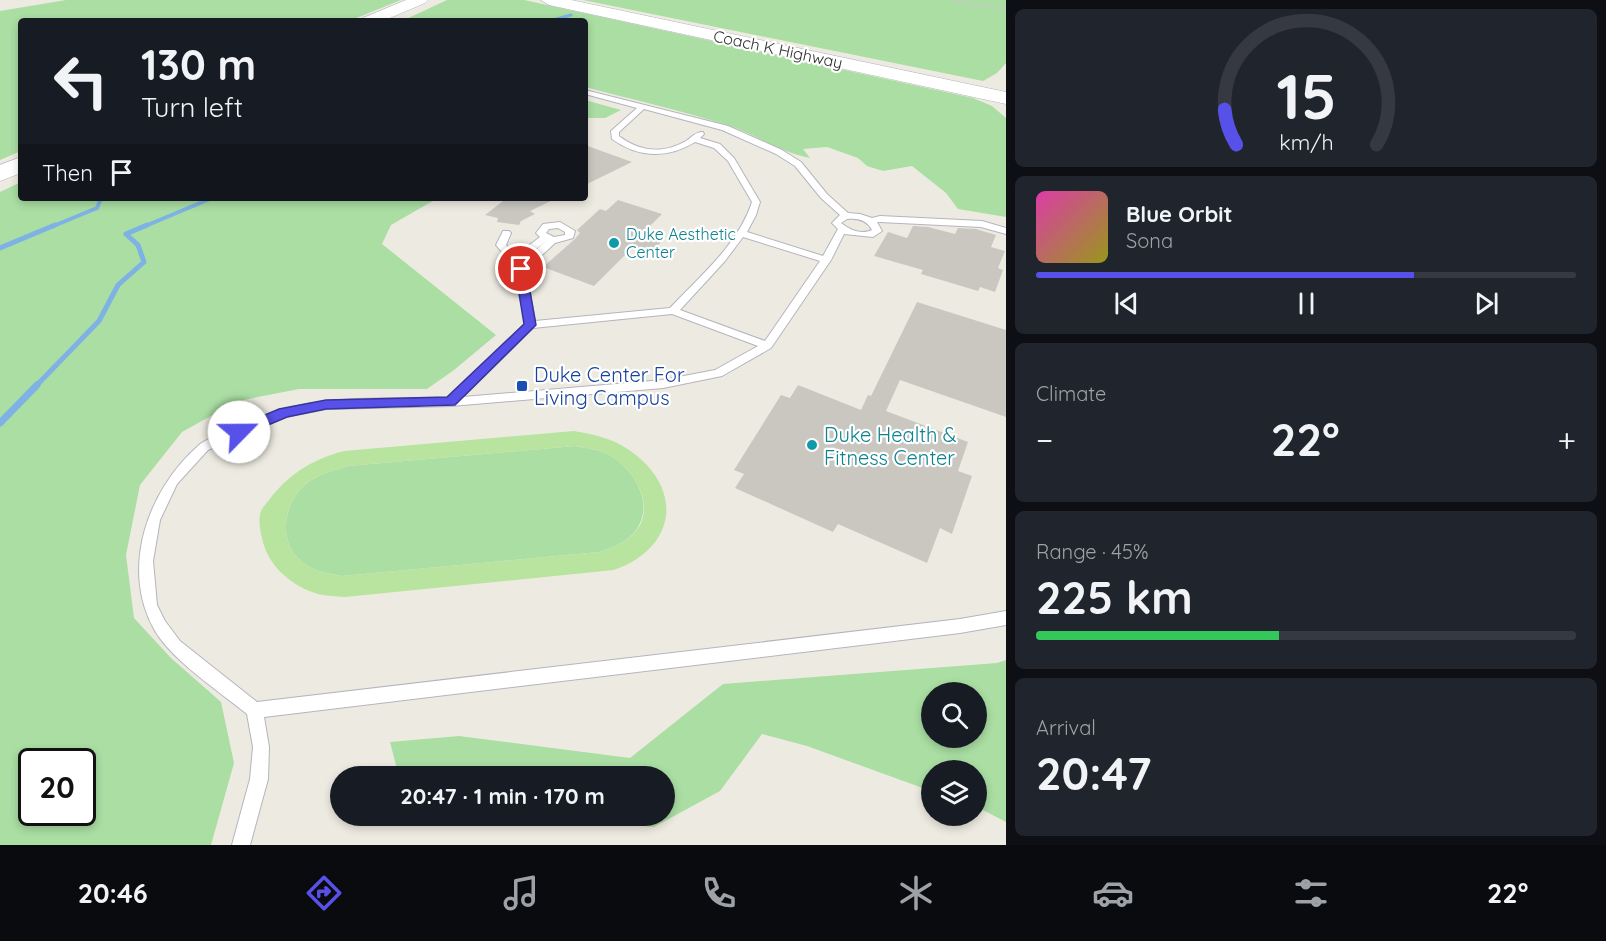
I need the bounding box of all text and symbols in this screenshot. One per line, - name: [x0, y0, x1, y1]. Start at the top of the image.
- street label: Coach K Highway: [712, 26, 844, 72]
- text: 130 m: [141, 38, 256, 91]
- icon: left: [42, 42, 120, 120]
- text: 15: [1276, 57, 1336, 135]
- text: Turn left: [141, 90, 243, 124]
- text: km/h: [1279, 129, 1333, 155]
- icon: arrive: [105, 156, 138, 189]
- text: Then: [42, 159, 93, 187]
- text: Blue Orbit: [1126, 200, 1232, 228]
- place label: Duke Aesthetic Center: [626, 224, 736, 262]
- text: Sona: [1126, 228, 1173, 253]
- marker: Duke Aesthetic Center: [607, 236, 621, 250]
- pin: [495, 243, 546, 294]
- icon: arrive: [504, 252, 537, 285]
- icon: previous: [1110, 287, 1143, 320]
- icon: pause: [1290, 287, 1323, 320]
- icon: next: [1470, 287, 1503, 320]
- place label: Duke Center For Living Campus: [534, 362, 685, 410]
- marker: Duke Center For Living Campus: [515, 379, 529, 393]
- text: Climate: [1036, 381, 1106, 406]
- position arrow: [207, 400, 271, 464]
- text: 22°: [1271, 411, 1340, 467]
- text: −: [1036, 419, 1053, 460]
- text: +: [1557, 419, 1576, 460]
- place label: Duke Health & Fitness Center: [824, 422, 957, 470]
- marker: Duke Health & Fitness Center: [805, 438, 819, 452]
- text: Range · 45%: [1036, 539, 1148, 564]
- text: 225 km: [1036, 569, 1193, 625]
- map controls: [921, 682, 987, 826]
- button: search: [921, 682, 987, 748]
- text: Arrival: [1036, 715, 1096, 740]
- text: 20:47: [1036, 745, 1151, 801]
- speed limit sign: 20: [18, 748, 96, 826]
- button: layers: [921, 760, 987, 826]
- text: 20:47 · 1 min · 170 m: [400, 782, 605, 810]
- icon: directions: [303, 872, 345, 914]
- icon: music: [500, 872, 542, 914]
- icon: phone: [698, 872, 740, 914]
- icon: climate: [895, 872, 937, 914]
- icon: car: [1092, 872, 1134, 914]
- icon: filters: [1290, 872, 1332, 914]
- text: 20:46: [78, 876, 148, 910]
- text: 22°: [1487, 876, 1528, 910]

